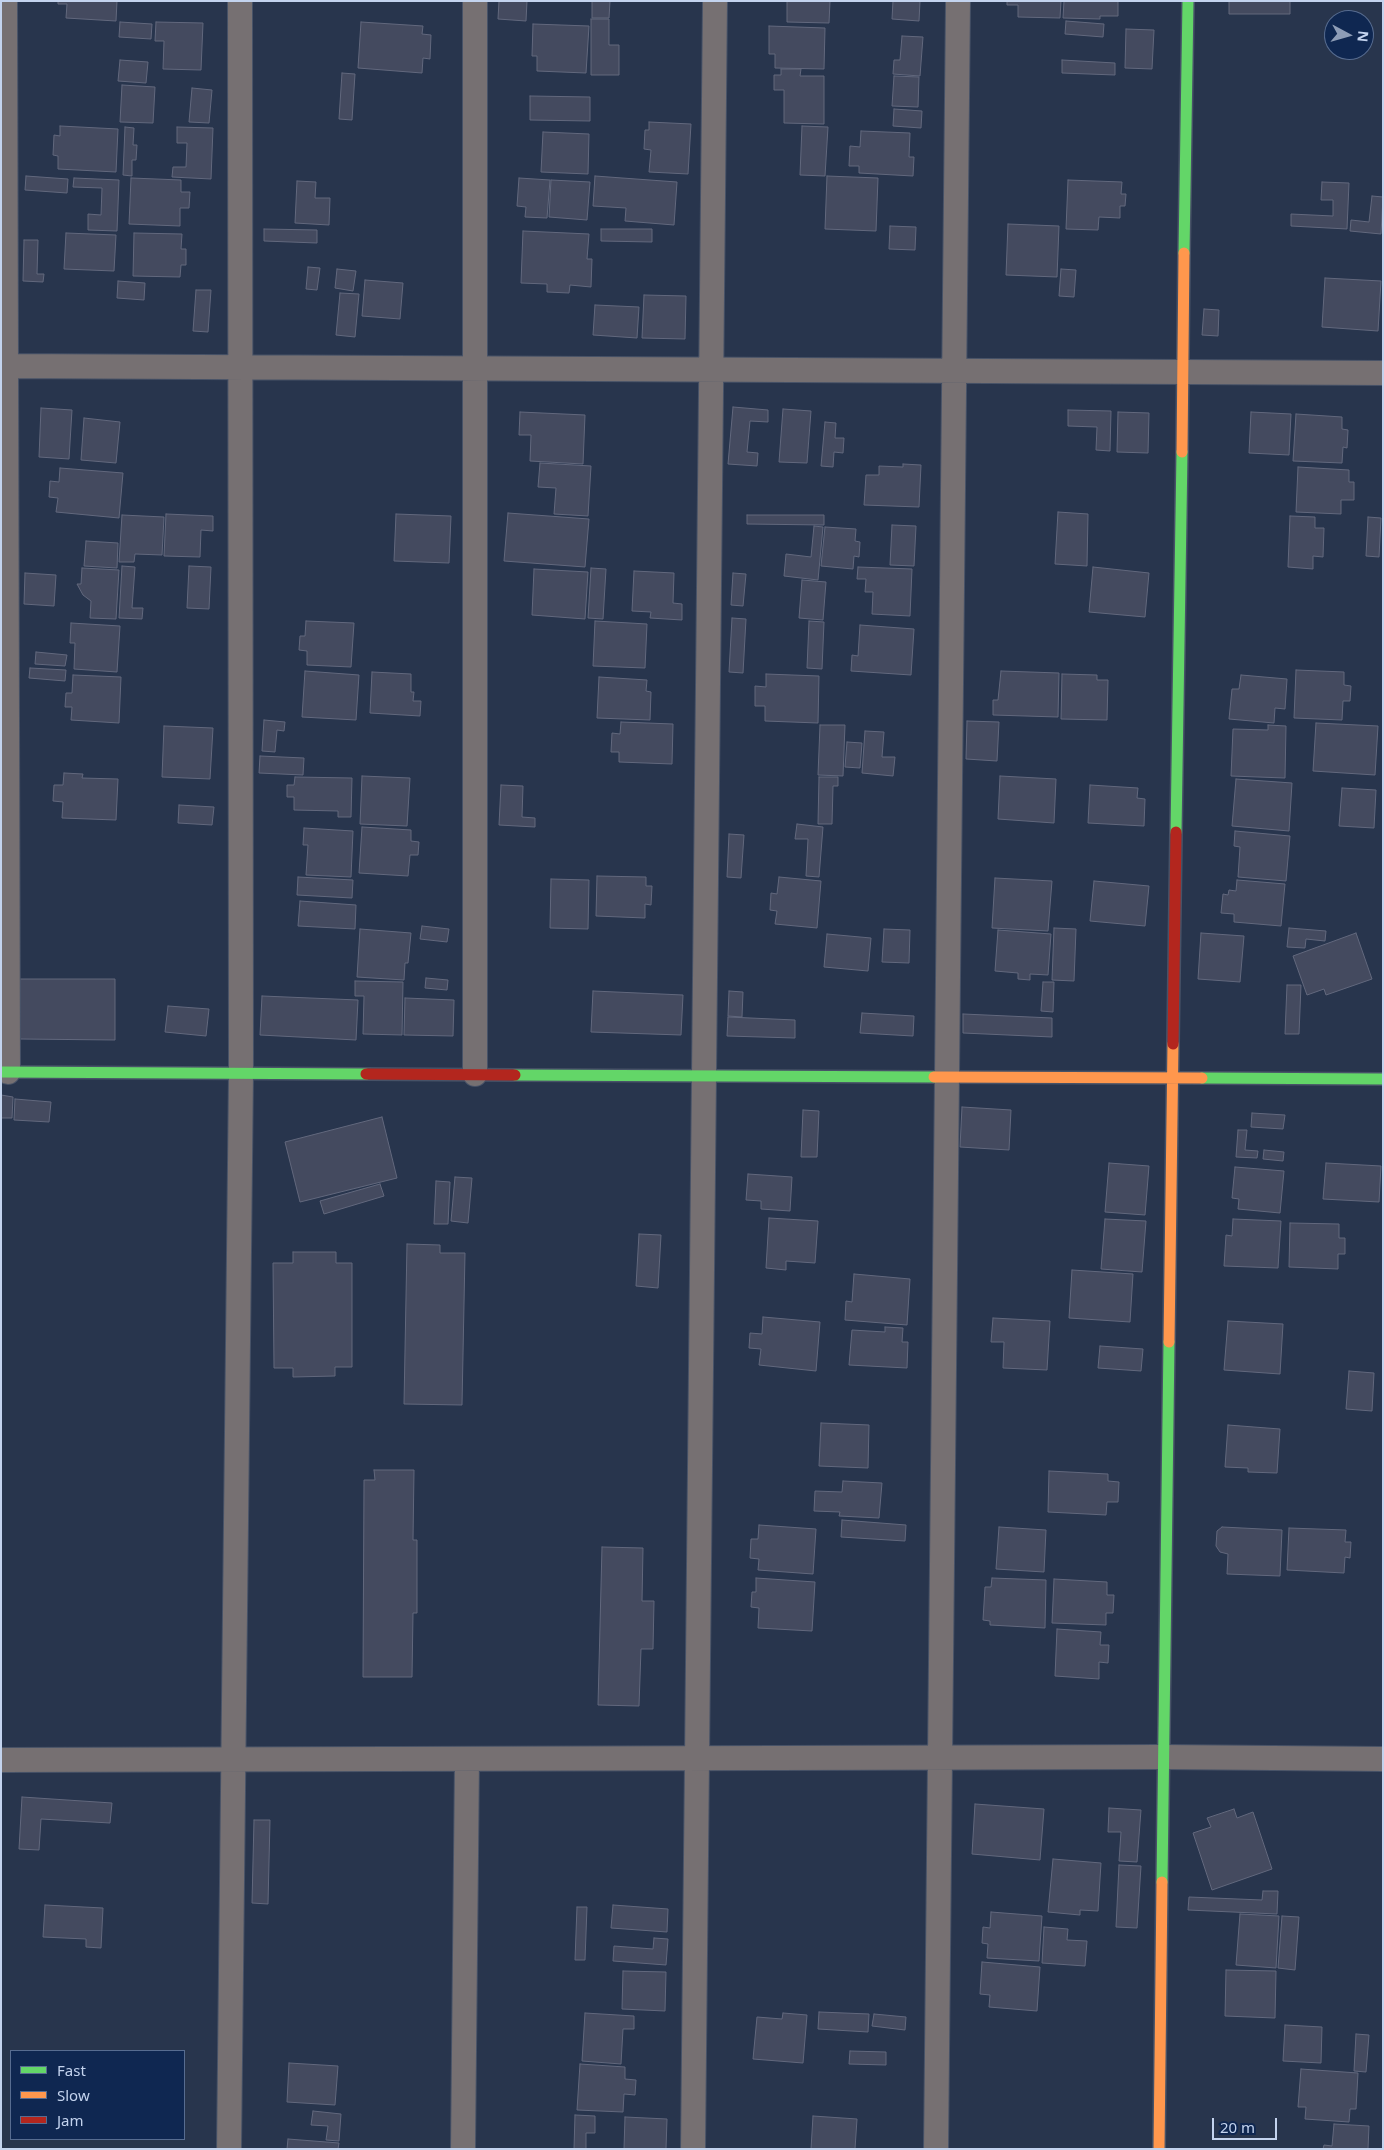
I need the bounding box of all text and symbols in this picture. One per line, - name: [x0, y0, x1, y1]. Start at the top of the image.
- north arrow: [1324, 10, 1374, 60]
- text: N: [1353, 30, 1373, 43]
- legend: [10, 2050, 185, 2140]
- text: Fast: [57, 2060, 86, 2080]
- text: Slow: [57, 2085, 90, 2105]
- scale bar: [1214, 2108, 1279, 2140]
- text: Jam: [57, 2110, 84, 2130]
- text: 20 m: [1220, 2117, 1255, 2137]

